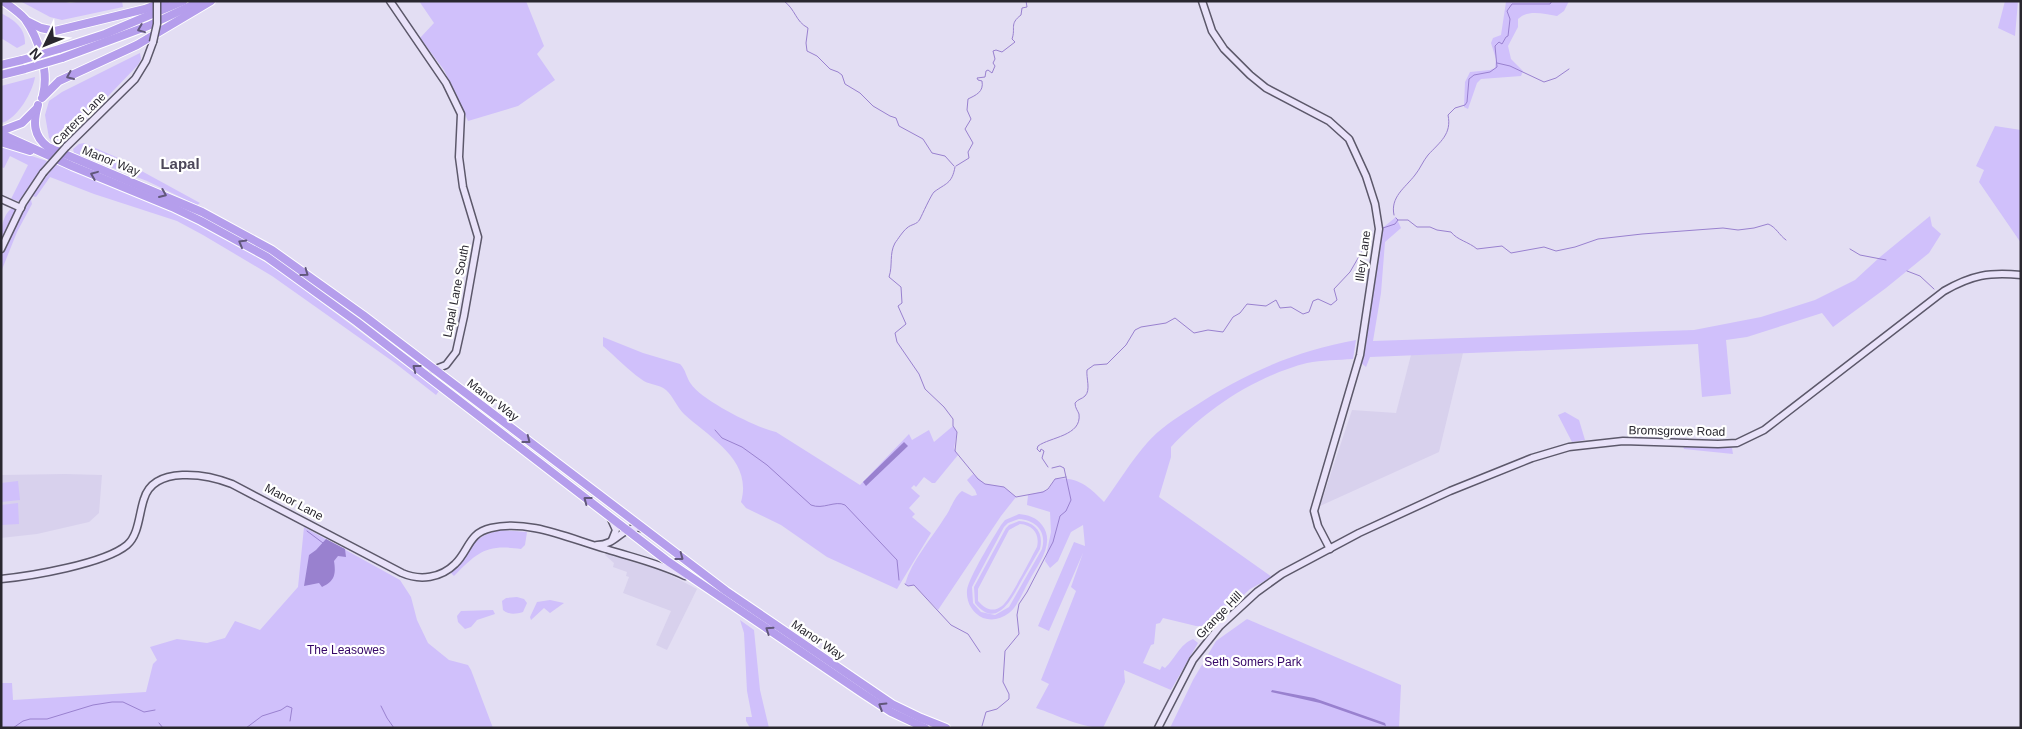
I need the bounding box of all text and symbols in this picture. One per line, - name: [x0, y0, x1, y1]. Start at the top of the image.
- north arrow: [20, 20, 70, 70]
- one-way arrow: [137, 23, 145, 33]
- text: N: [26, 45, 45, 63]
- one-way arrow: [66, 70, 75, 80]
- street label: Carters Lane: [50, 89, 109, 148]
- street label: Manor Way: [80, 143, 142, 179]
- district label: Lapal: [160, 155, 200, 172]
- one-way arrow: [90, 171, 99, 181]
- one-way arrow: [158, 188, 167, 199]
- street label: Illey Lane: [1352, 229, 1374, 282]
- one-way arrow: [238, 239, 247, 249]
- street label: Lapal Lane South: [440, 243, 472, 339]
- one-way arrow: [299, 267, 308, 275]
- one-way arrow: [413, 366, 422, 374]
- street label: Manor Way: [464, 376, 522, 424]
- street label: Bromsgrove Road: [1629, 423, 1725, 439]
- one-way arrow: [521, 434, 530, 443]
- street label: Manor Lane: [262, 481, 326, 523]
- one-way arrow: [584, 498, 593, 506]
- one-way arrow: [675, 552, 684, 561]
- street label: Grange Hill: [1193, 589, 1245, 641]
- street label: Manor Way: [789, 617, 847, 663]
- one-way arrow: [765, 627, 774, 636]
- park label: The Leasowes: [307, 643, 385, 657]
- park label: Seth Somers Park: [1204, 655, 1303, 669]
- one-way arrow: [878, 703, 888, 712]

